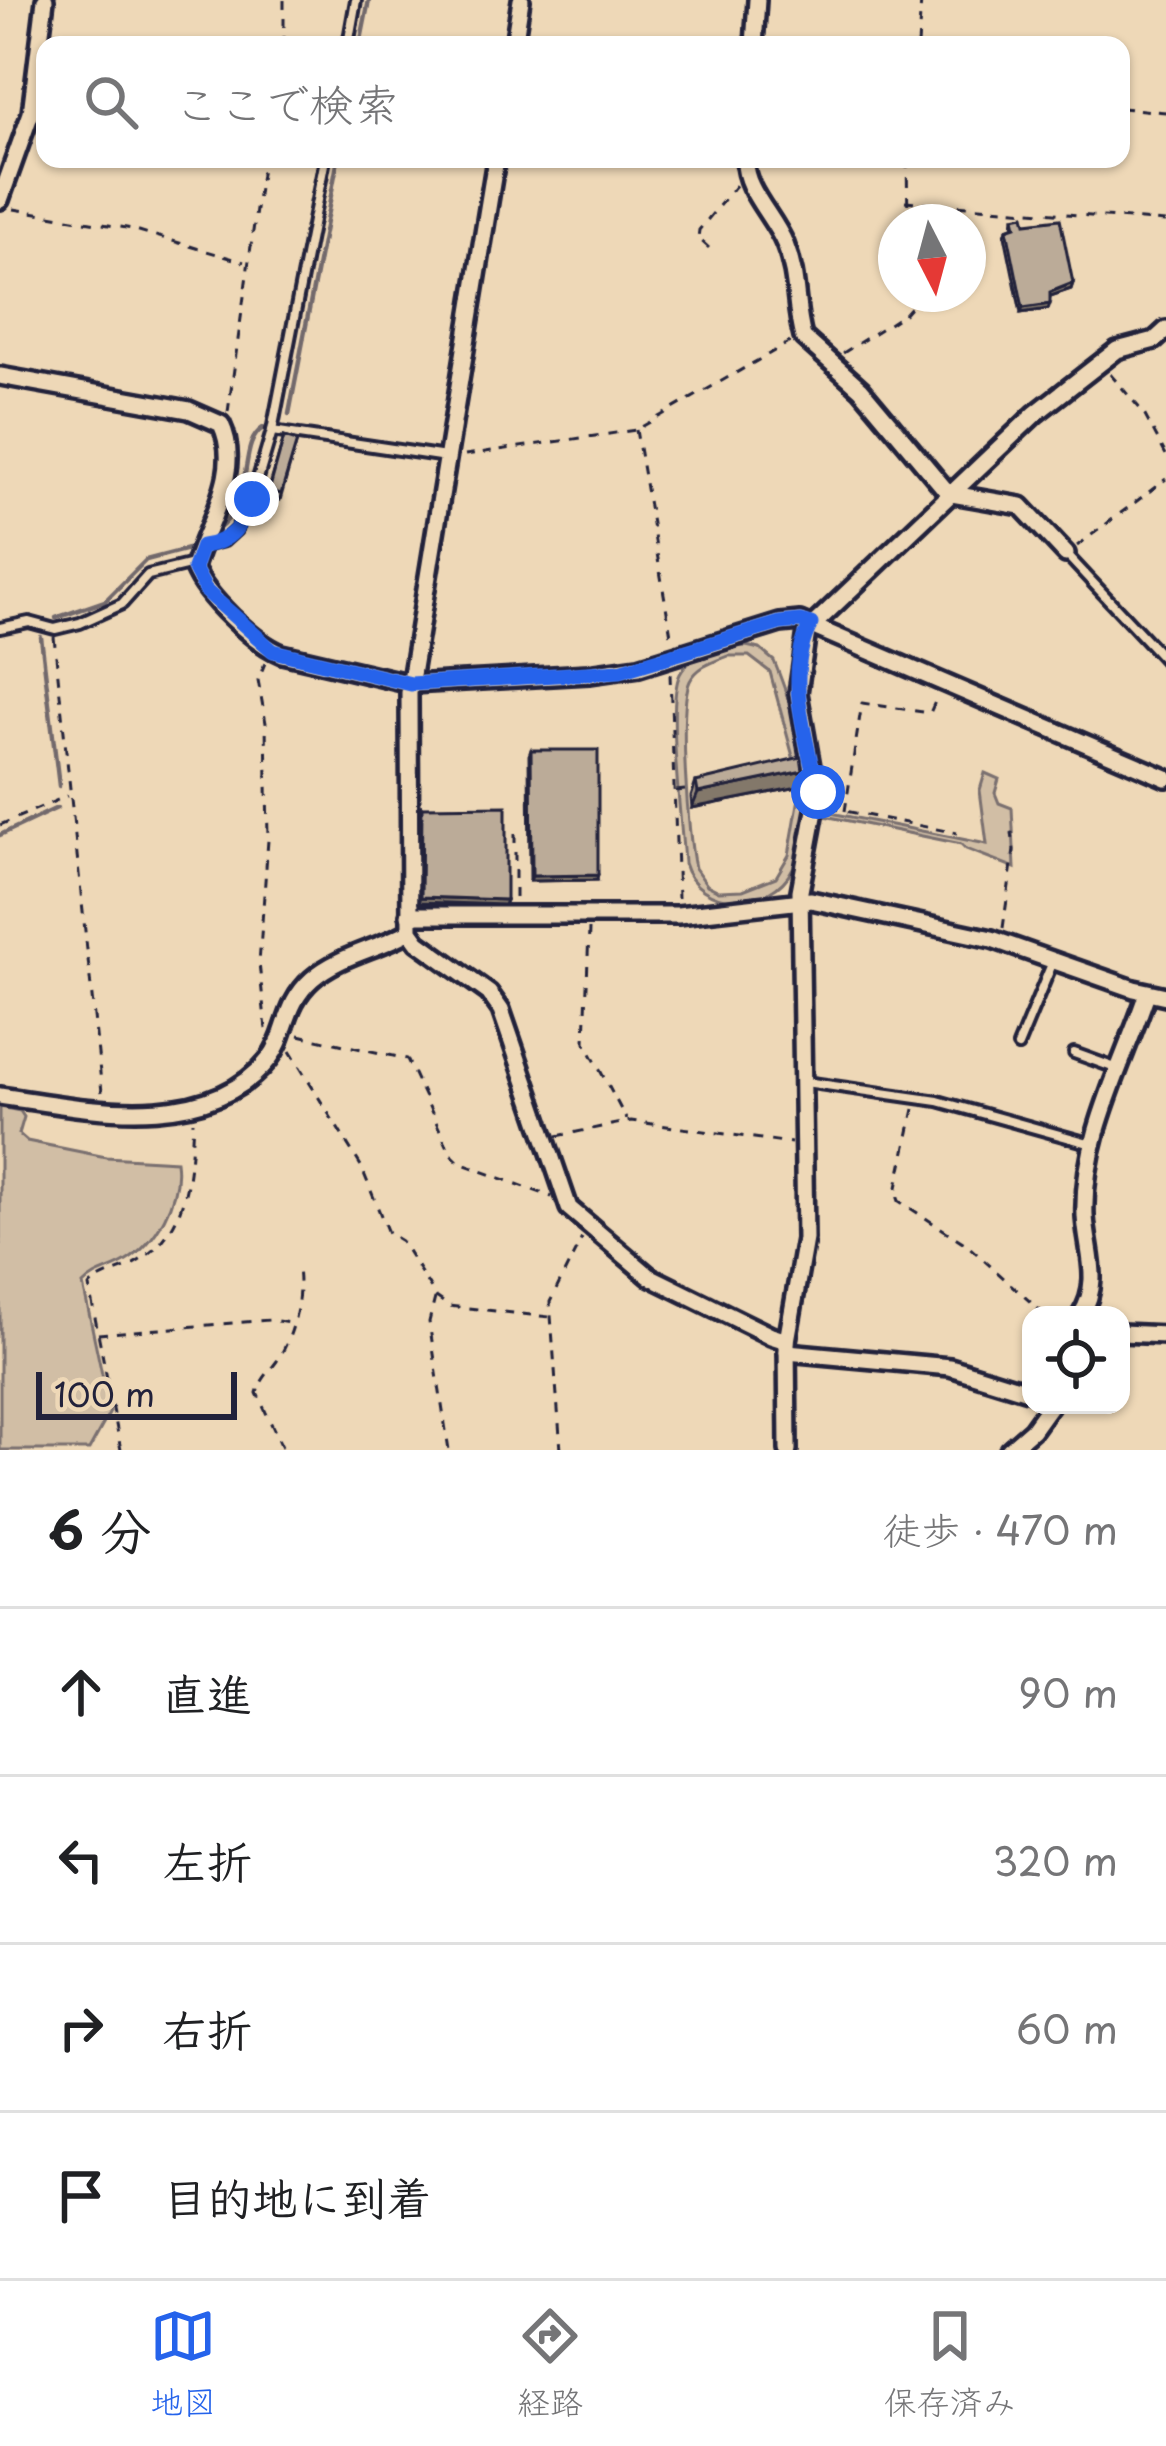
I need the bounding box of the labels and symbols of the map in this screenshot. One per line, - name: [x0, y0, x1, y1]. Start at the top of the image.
- north arrow: [878, 204, 986, 312]
- route end: [225, 472, 279, 526]
- route start: [791, 765, 845, 819]
- scale bar: [36, 1366, 237, 1419]

